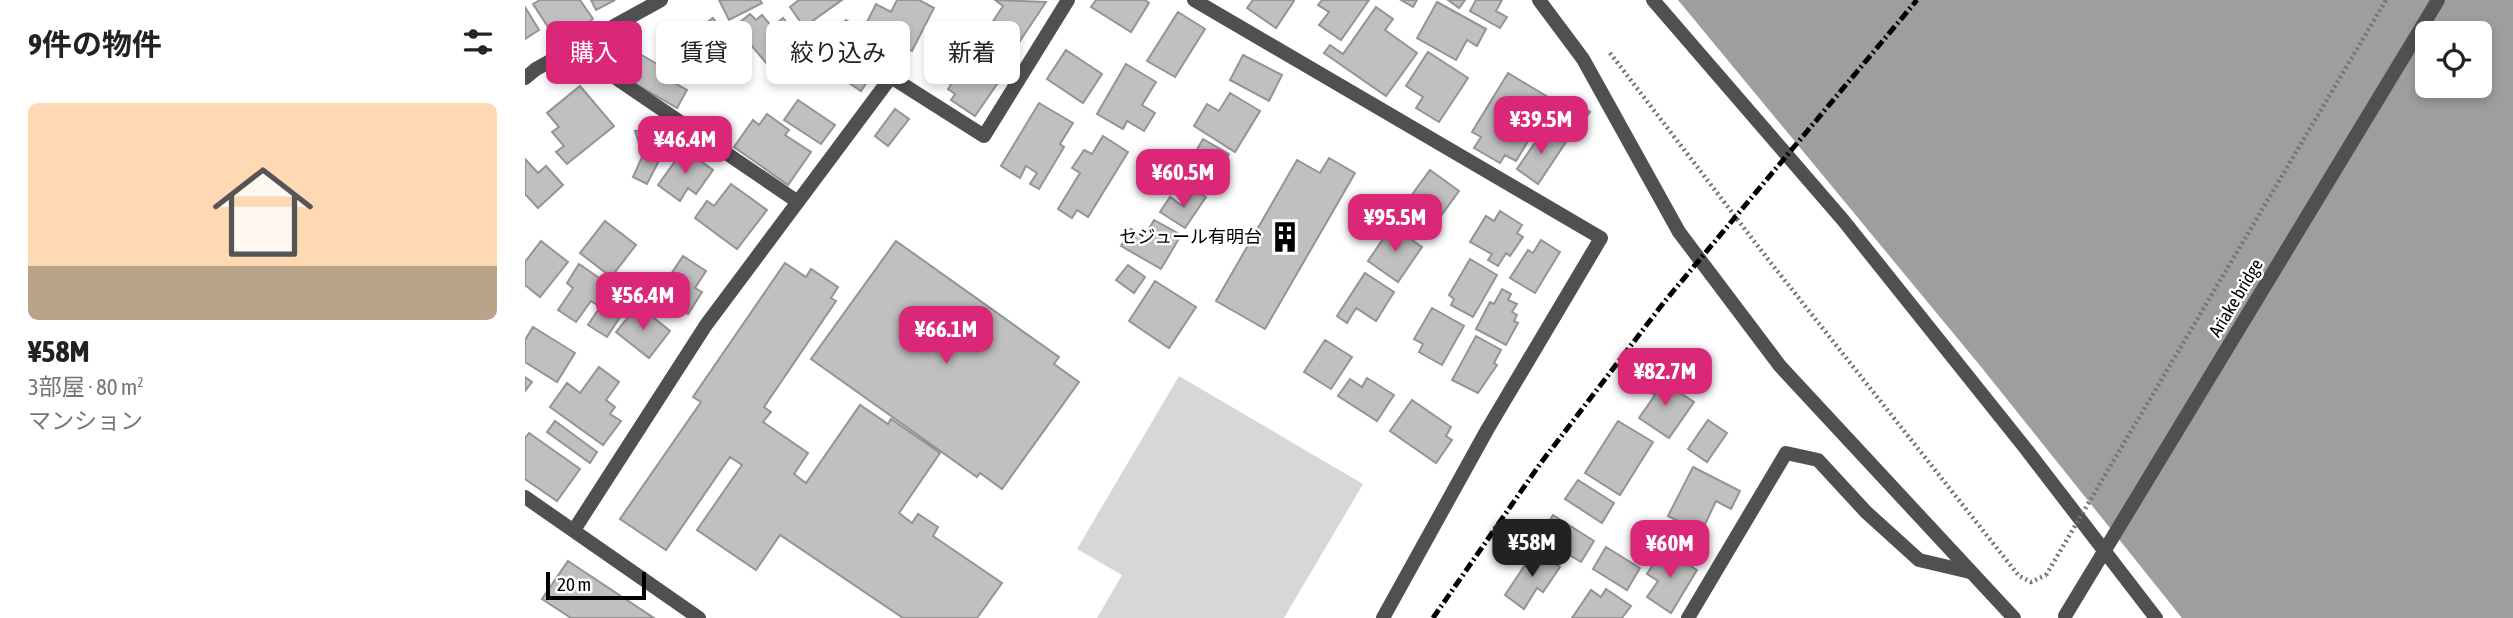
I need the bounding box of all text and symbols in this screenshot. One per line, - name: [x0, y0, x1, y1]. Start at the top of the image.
- chip: 購入: [546, 21, 642, 84]
- chip: 賃貸: [656, 21, 752, 84]
- chip: 絞り込み: [766, 21, 910, 84]
- chip: 新着: [924, 21, 1020, 84]
- map controls: [2415, 21, 2492, 98]
- button: locate: [2415, 21, 2492, 98]
- icon: filters: [459, 23, 497, 61]
- text: 9件の物件: [28, 27, 162, 61]
- pin: ¥39.5M: [1484, 96, 1598, 156]
- text: ¥39.5M: [1510, 106, 1572, 132]
- pin: ¥46.4M: [628, 116, 742, 176]
- text: ¥46.4M: [654, 126, 716, 152]
- icon: home: [200, 149, 326, 275]
- pin: ¥60.5M: [1126, 150, 1240, 209]
- text: ¥60.5M: [1152, 159, 1214, 185]
- pin: ¥95.5M: [1338, 194, 1452, 254]
- text: ¥95.5M: [1364, 204, 1426, 230]
- building icon: セジュール有明台: [1268, 220, 1302, 254]
- place label: セジュール有明台: [1119, 226, 1262, 247]
- street label: Ariake bridge: [2204, 255, 2267, 340]
- pin: ¥56.4M: [586, 272, 700, 332]
- text: ¥56.4M: [612, 282, 674, 308]
- pin: ¥66.1M: [889, 306, 1003, 366]
- text: ¥66.1M: [915, 316, 977, 342]
- text: ¥58M: [28, 334, 90, 368]
- pin: ¥82.7M: [1608, 348, 1722, 408]
- text: ¥82.7M: [1634, 358, 1696, 384]
- text: 3部屋 · 80 m²: [28, 374, 144, 400]
- text: マンション: [28, 408, 143, 434]
- pin: ¥58M: [1491, 520, 1573, 579]
- pin: ¥60M: [1629, 520, 1711, 580]
- text: ¥58M: [1508, 529, 1556, 555]
- text: ¥60M: [1646, 530, 1694, 556]
- scale bar: [546, 569, 646, 601]
- text: 20 m: [557, 573, 591, 595]

